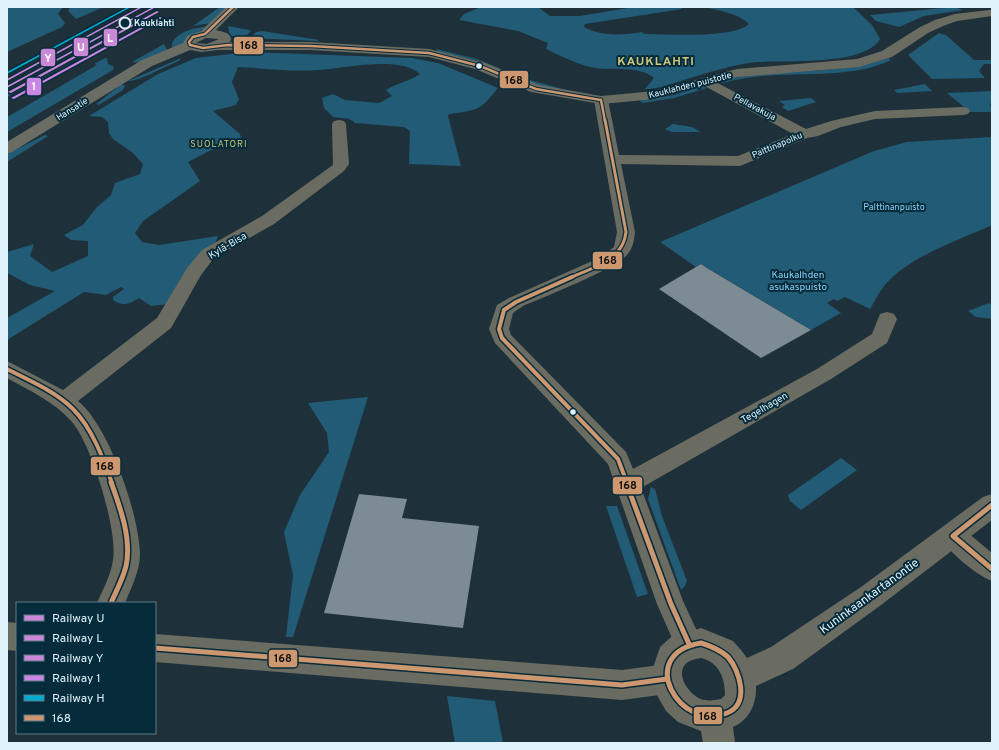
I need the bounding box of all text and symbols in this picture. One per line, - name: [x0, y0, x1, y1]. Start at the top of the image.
- marker: Kauklahti: [118, 16, 132, 30]
- place label: Kauklahti: [134, 18, 174, 29]
- line badge: L: [103, 28, 118, 47]
- text: L: [107, 32, 114, 46]
- line badge: 168: [233, 36, 264, 55]
- line badge: U: [73, 37, 89, 57]
- text: 168: [240, 39, 258, 53]
- text: U: [77, 41, 85, 55]
- line badge: Y: [40, 48, 56, 67]
- text: Y: [44, 52, 52, 66]
- district label: KAUKLAHTI: [617, 54, 695, 70]
- unlabelled marker: [474, 61, 484, 71]
- line badge: 168: [499, 70, 529, 89]
- street label: Kauklahden puistotie: [648, 70, 733, 101]
- text: 168: [505, 74, 523, 88]
- line badge: 1: [26, 77, 42, 96]
- text: 1: [32, 80, 36, 94]
- street label: Pellavakuja: [732, 92, 778, 123]
- street label: Hansatie: [54, 95, 90, 123]
- street label: Palttinapolku: [750, 130, 804, 161]
- district label: SUOLATORI: [190, 139, 248, 150]
- park label: Palttinanpuisto: [863, 202, 925, 213]
- street label: Kylä-Bisa: [206, 230, 249, 263]
- line badge: 168: [592, 251, 623, 270]
- text: 168: [599, 254, 617, 268]
- park label: Kaukalhden asukaspuisto: [769, 269, 827, 294]
- street label: Tegelhagen: [739, 390, 790, 427]
- unlabelled marker: [568, 407, 578, 417]
- line badge: 168: [90, 456, 121, 476]
- text: 168: [96, 460, 114, 474]
- line badge: 168: [612, 476, 643, 495]
- text: 168: [619, 479, 637, 493]
- street label: Kuninkaankartanontie: [817, 555, 922, 638]
- legend: [16, 602, 156, 734]
- text: Railway U: [52, 611, 105, 627]
- text: Railway L: [52, 631, 103, 647]
- line badge: 168: [268, 649, 298, 668]
- text: Railway Y: [52, 651, 104, 667]
- text: 168: [274, 652, 292, 666]
- text: Railway 1: [52, 671, 101, 687]
- text: Railway H: [52, 691, 105, 707]
- line badge: 168: [693, 706, 723, 725]
- text: 168: [699, 710, 717, 724]
- text: 168: [52, 711, 71, 727]

